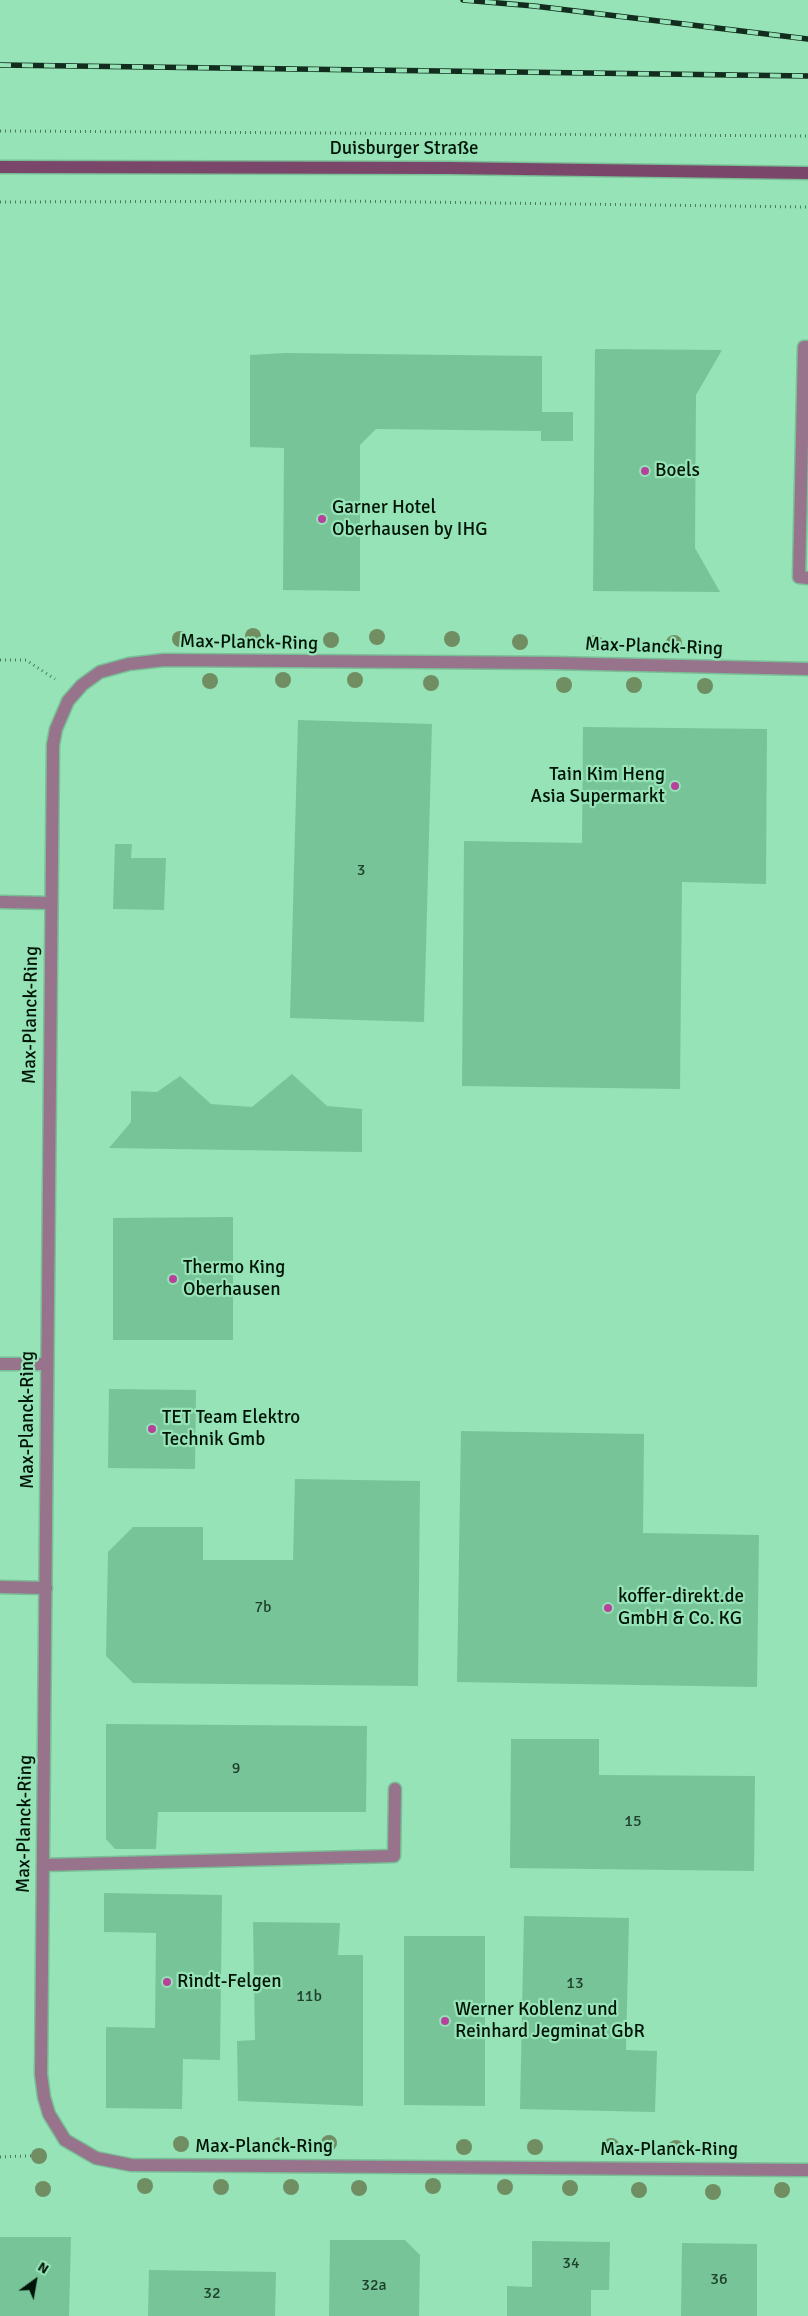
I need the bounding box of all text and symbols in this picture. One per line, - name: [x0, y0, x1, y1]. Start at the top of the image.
- street label: Duisburger Straße: [329, 138, 479, 160]
- place label: Boels: [655, 460, 700, 482]
- marker: Boels: [639, 465, 651, 477]
- place label: Garner Hotel Oberhausen by IHG: [332, 497, 487, 541]
- marker: Garner Hotel Oberhausen by IHG: [316, 513, 328, 525]
- street label: Max-Planck-Ring: [180, 630, 318, 656]
- street label: Max-Planck-Ring: [585, 633, 723, 661]
- place label: Tain Kim Heng Asia Supermarkt: [531, 764, 665, 808]
- marker: Tain Kim Heng Asia Supermarkt: [669, 780, 681, 792]
- house number: 3: [357, 861, 365, 881]
- street label: Max-Planck-Ring: [18, 946, 44, 1084]
- place label: Thermo King Oberhausen: [183, 1257, 285, 1301]
- marker: Thermo King Oberhausen: [167, 1273, 179, 1285]
- street label: Max-Planck-Ring: [17, 1351, 39, 1489]
- place label: TET Team Elektro Technik Gmb: [162, 1407, 300, 1451]
- marker: TET Team Elektro Technik Gmb: [146, 1423, 158, 1435]
- place label: koffer-direkt.de GmbH & Co. KG: [618, 1586, 744, 1630]
- house number: 7b: [254, 1598, 272, 1618]
- marker: koffer-direkt.de GmbH & Co. KG: [602, 1602, 614, 1614]
- street label: Max-Planck-Ring: [12, 1755, 38, 1893]
- house number: 9: [232, 1759, 240, 1779]
- house number: 15: [624, 1812, 642, 1832]
- place label: Rindt-Felgen: [177, 1971, 282, 1993]
- house number: 13: [566, 1974, 584, 1994]
- marker: Rindt-Felgen: [161, 1976, 173, 1988]
- house number: 11b: [296, 1987, 322, 2007]
- place label: Werner Koblenz und Reinhard Jegminat GbR: [455, 1999, 645, 2043]
- marker: Werner Koblenz und Reinhard Jegminat GbR: [439, 2015, 451, 2027]
- street label: Max-Planck-Ring: [195, 2136, 333, 2158]
- street label: Max-Planck-Ring: [600, 2139, 738, 2161]
- house number: 34: [562, 2254, 580, 2274]
- north arrow: [10, 2256, 60, 2306]
- text: N: [35, 2258, 52, 2278]
- house number: 36: [710, 2270, 728, 2290]
- house number: 32a: [361, 2276, 387, 2296]
- house number: 32: [203, 2284, 221, 2304]

